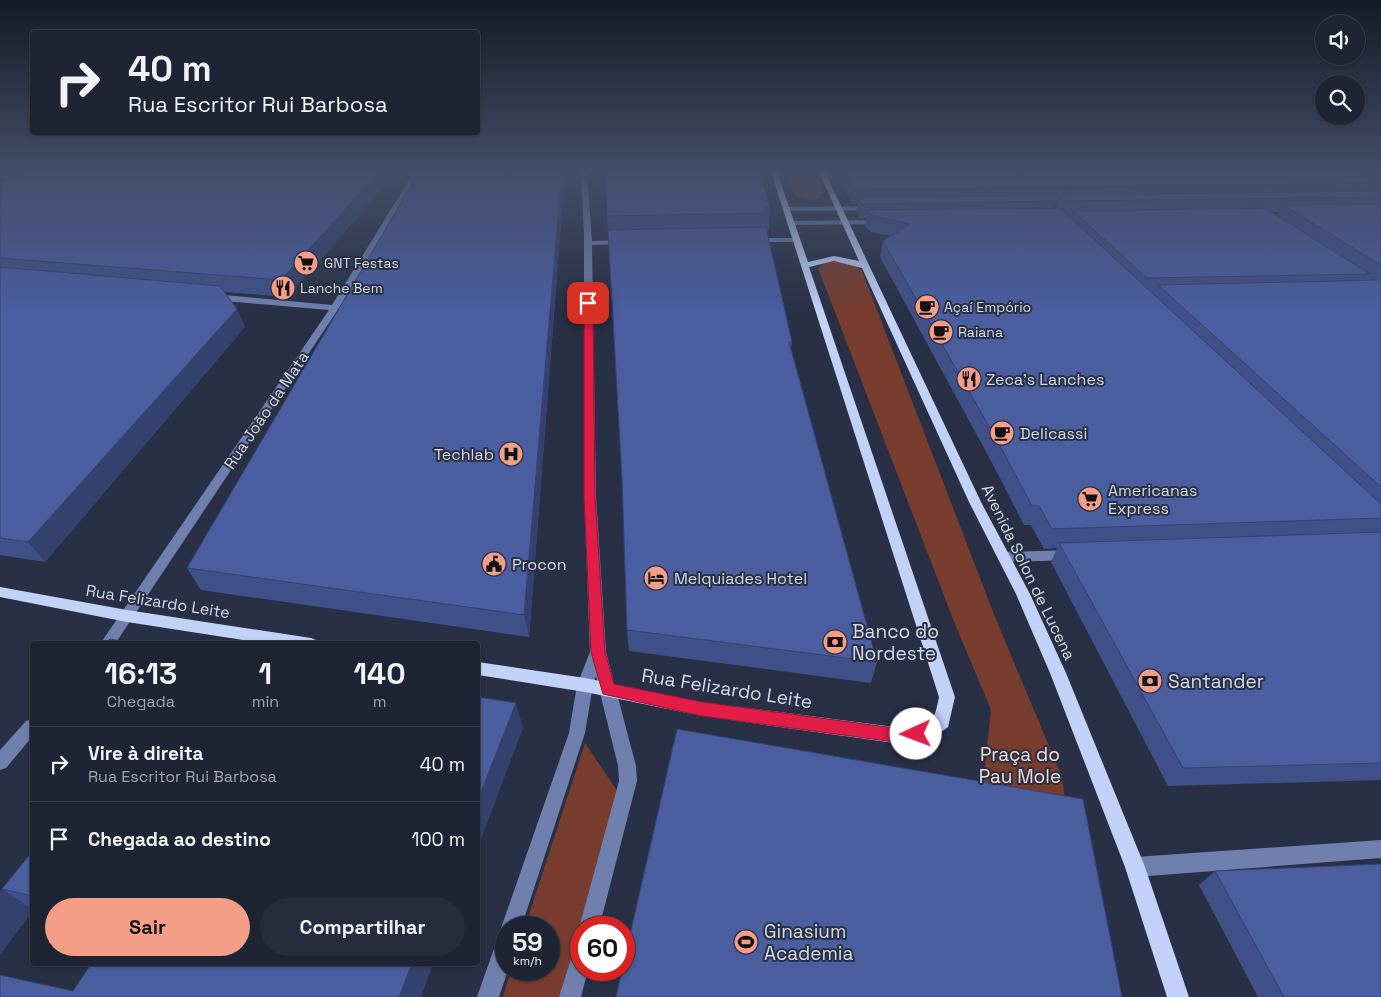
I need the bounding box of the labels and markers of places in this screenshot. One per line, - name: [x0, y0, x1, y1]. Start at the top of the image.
- supermarket icon: GNT Festas: [293, 250, 319, 276]
- place label: GNT Festas: [324, 254, 399, 272]
- restaurant icon: Lanche Bem: [270, 275, 296, 301]
- place label: Lanche Bem: [300, 279, 383, 297]
- pin: [567, 282, 609, 324]
- cafe icon: Açaí Empório: [914, 294, 940, 320]
- place label: Açaí Empório: [944, 298, 1031, 316]
- cafe icon: Raiana: [928, 319, 954, 345]
- place label: Raiana: [958, 323, 1003, 341]
- restaurant icon: Zeca's Lanches: [956, 366, 982, 392]
- place label: Zeca's Lanches: [986, 369, 1104, 390]
- cafe icon: Delicassi: [989, 420, 1015, 446]
- place label: Delicassi: [1020, 423, 1087, 444]
- hospital icon: Techlab: [498, 441, 524, 467]
- place label: Techlab: [434, 444, 494, 465]
- place label: Americanas Express: [1108, 480, 1197, 519]
- supermarket icon: Americanas Express: [1077, 486, 1103, 512]
- public building icon: Procon: [481, 551, 507, 577]
- place label: Procon: [512, 554, 567, 575]
- hotel icon: Melquiades Hotel: [643, 565, 669, 591]
- place label: Melquiades Hotel: [674, 568, 807, 589]
- place label: Banco do Nordeste: [852, 619, 939, 666]
- bank icon: Banco do Nordeste: [822, 629, 848, 655]
- bank icon: Santander: [1137, 668, 1163, 694]
- place label: Santander: [1168, 669, 1264, 694]
- place label: Ginasium Academia: [764, 919, 853, 966]
- sports icon: Ginasium Academia: [733, 929, 759, 955]

